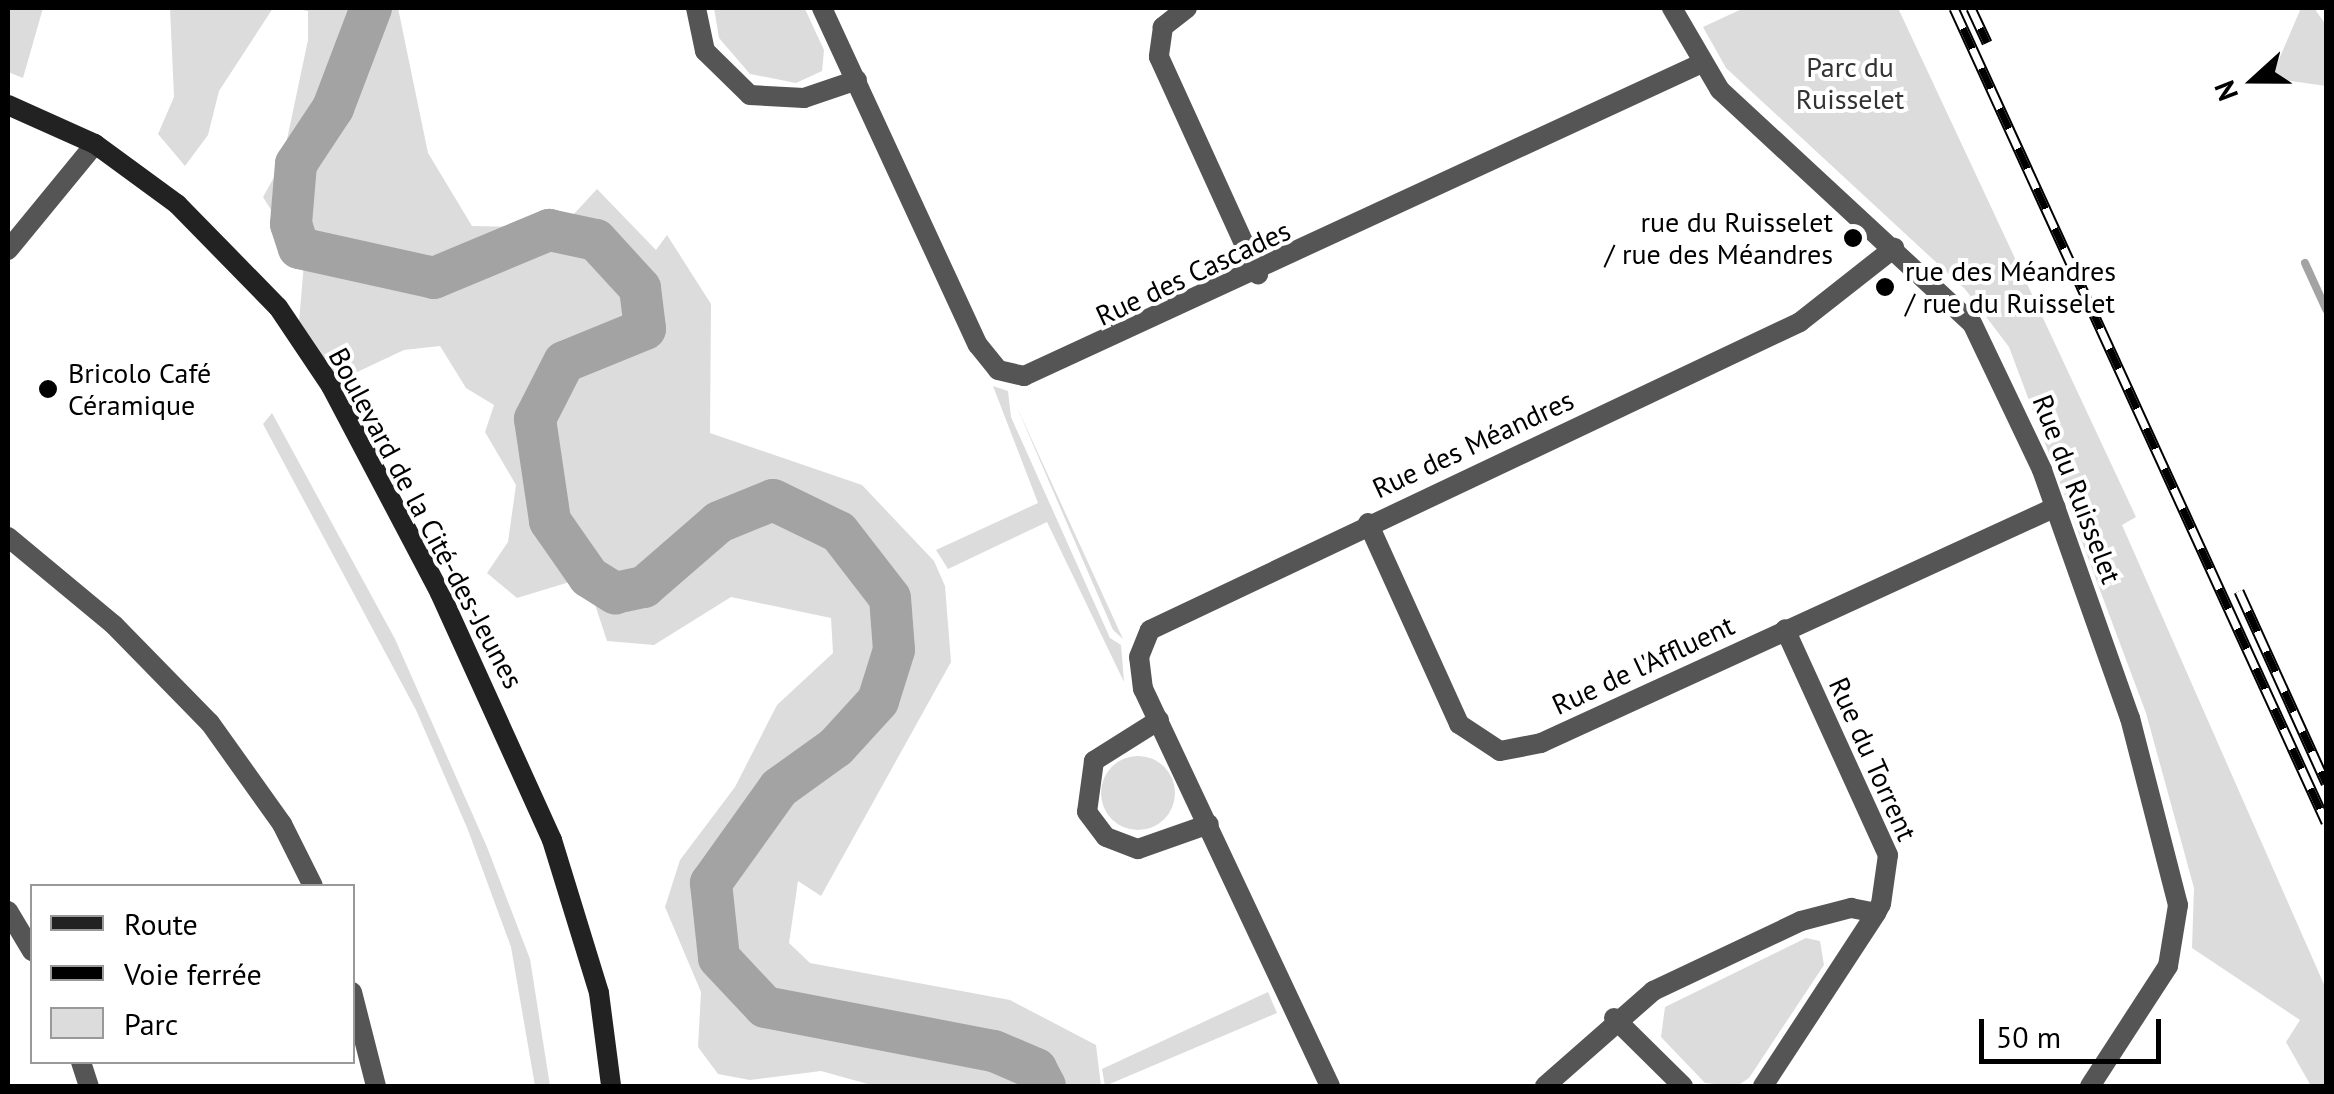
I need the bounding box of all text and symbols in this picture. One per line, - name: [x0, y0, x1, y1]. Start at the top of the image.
- north arrow: [2204, 30, 2304, 130]
- park label: Parc du Ruisselet: [1796, 50, 1904, 116]
- text: N: [2205, 76, 2246, 106]
- place label: rue du Ruisselet / rue des Méandres: [1605, 205, 1833, 271]
- street label: Rue des Cascades: [1091, 213, 1295, 333]
- marker: rue du Ruisselet / rue des Méandres: [1842, 227, 1864, 249]
- place label: rue des Méandres / rue du Ruisselet: [1905, 254, 2116, 320]
- marker: rue des Méandres / rue du Ruisselet: [1874, 276, 1896, 298]
- street label: Boulevard de la Cité-des-Jeunes: [322, 342, 530, 694]
- place label: Bricolo Café Céramique: [68, 356, 211, 422]
- marker: Bricolo Café Céramique: [37, 378, 59, 400]
- street label: Rue des Méandres: [1367, 383, 1579, 505]
- street label: Rue du Ruisselet: [2026, 390, 2128, 588]
- street label: Rue de l'Affluent: [1547, 608, 1739, 722]
- street label: Rue du Torrent: [1822, 672, 1924, 846]
- legend: [30, 884, 355, 1064]
- text: Route: [124, 904, 198, 943]
- text: Voie ferrée: [124, 954, 262, 993]
- scale bar: [1984, 999, 2166, 1061]
- text: Parc: [124, 1004, 178, 1043]
- text: 50 m: [1996, 1017, 2061, 1056]

